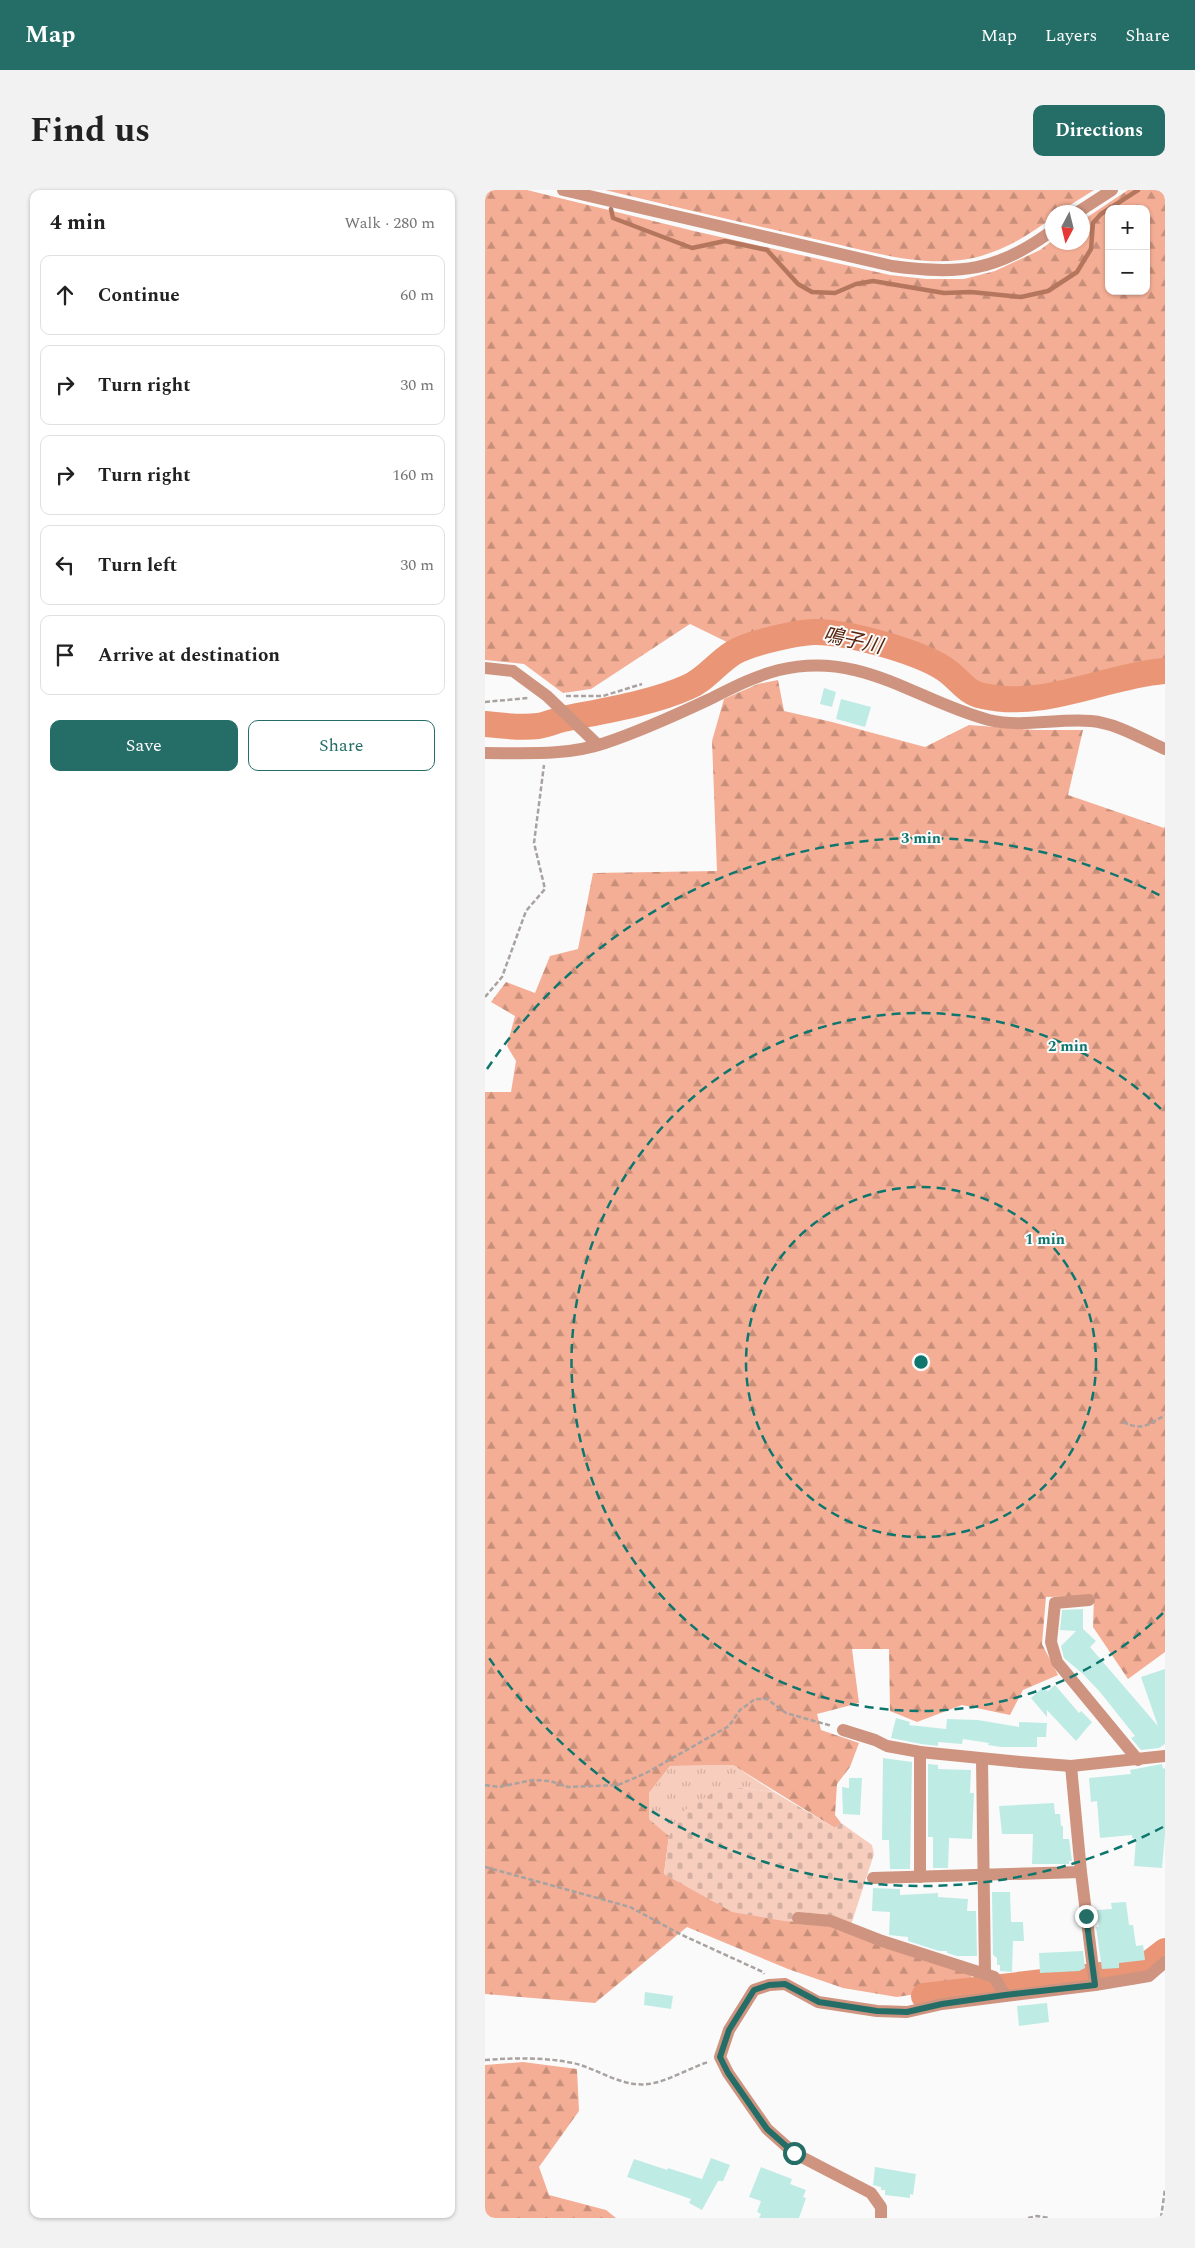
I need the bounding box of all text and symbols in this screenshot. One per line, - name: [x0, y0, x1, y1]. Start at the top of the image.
- text: Map: [25, 17, 75, 53]
- text: Map: [981, 22, 1017, 49]
- text: Layers: [1045, 22, 1097, 49]
- text: Share: [1125, 22, 1170, 49]
- text: Find us: [30, 104, 150, 157]
- button: Directions: [1033, 105, 1165, 156]
- north arrow: [1045, 205, 1090, 250]
- map controls: [1105, 205, 1150, 295]
- button: +: [1105, 205, 1150, 250]
- text: 4 min: [50, 207, 106, 239]
- text: Walk · 280 m: [344, 211, 435, 235]
- button: −: [1105, 250, 1150, 295]
- icon: ahead: [51, 281, 79, 309]
- text: Continue: [98, 281, 180, 310]
- text: 60 m: [400, 283, 434, 307]
- icon: right: [51, 371, 79, 399]
- text: Turn right: [98, 371, 191, 400]
- text: 30 m: [400, 373, 434, 397]
- icon: right: [51, 461, 79, 489]
- text: Turn right: [98, 461, 191, 490]
- text: 160 m: [392, 463, 434, 487]
- icon: left: [51, 551, 79, 579]
- text: Turn left: [98, 551, 177, 580]
- text: 30 m: [400, 553, 434, 577]
- water label: 鳴子川: [820, 620, 887, 662]
- icon: arrive: [51, 641, 79, 669]
- text: Arrive at destination: [98, 641, 280, 670]
- button: Save: [50, 720, 238, 771]
- button: Share: [248, 720, 435, 771]
- text: 3 min: [901, 827, 941, 850]
- text: 2 min: [1048, 1035, 1088, 1058]
- text: 1 min: [1025, 1228, 1065, 1251]
- centre of rings: [912, 1353, 930, 1371]
- route end: [1075, 1905, 1098, 1928]
- route start: [783, 2142, 806, 2165]

